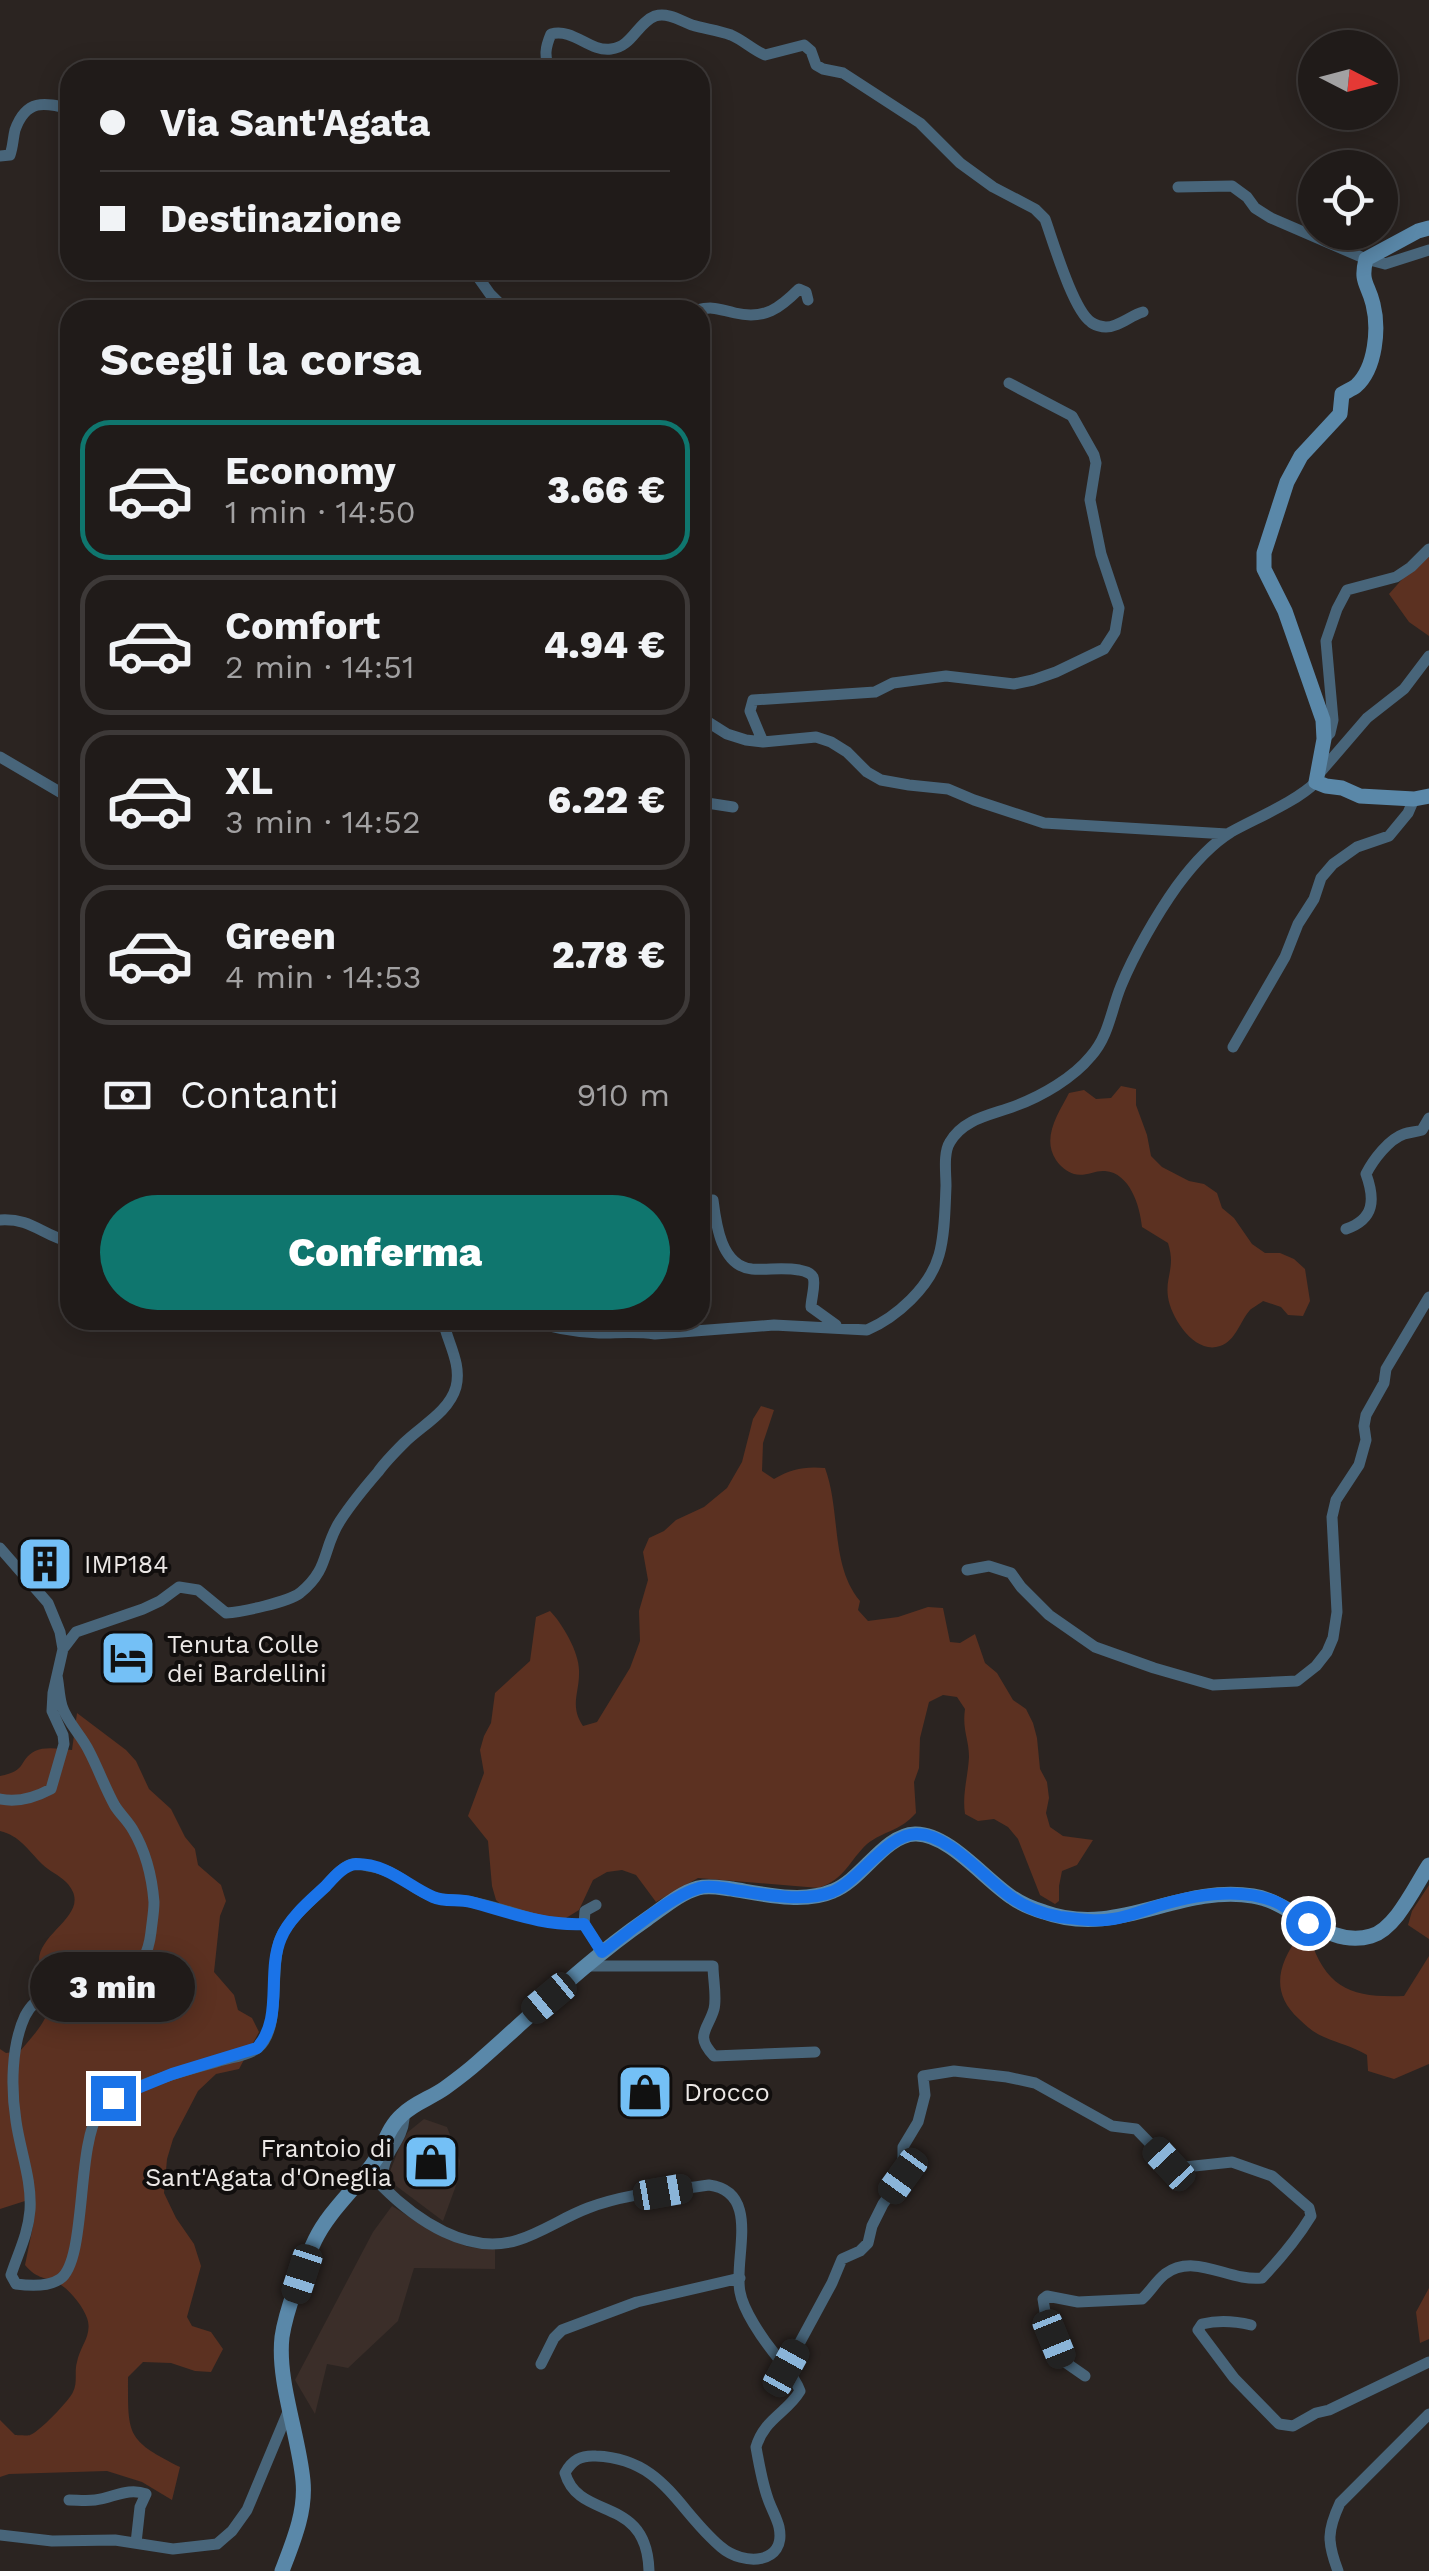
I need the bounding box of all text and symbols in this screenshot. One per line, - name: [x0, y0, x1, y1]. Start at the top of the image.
- north arrow: [1298, 30, 1398, 130]
- map controls: [1298, 30, 1398, 250]
- text: Via Sant'Agata: [160, 101, 430, 145]
- button: locate: [1298, 150, 1398, 250]
- text: Destinazione: [160, 197, 402, 241]
- text: Scegli la corsa: [100, 333, 422, 386]
- icon: car: [105, 445, 195, 535]
- text: Economy: [225, 449, 396, 493]
- text: 3.66 €: [547, 468, 665, 512]
- text: 1 min · 14:50: [225, 493, 416, 531]
- icon: car: [105, 600, 195, 690]
- text: Comfort: [225, 604, 380, 648]
- text: 4.94 €: [543, 623, 665, 667]
- text: 2 min · 14:51: [225, 648, 414, 686]
- icon: car: [105, 755, 195, 845]
- text: XL: [225, 759, 273, 803]
- text: 6.22 €: [548, 778, 665, 822]
- text: 3 min · 14:52: [225, 803, 421, 841]
- icon: car: [105, 910, 195, 1000]
- text: Green: [225, 914, 336, 958]
- text: 2.78 €: [552, 933, 665, 977]
- text: 4 min · 14:53: [225, 958, 421, 996]
- icon: cash: [100, 1068, 155, 1123]
- text: Contanti: [180, 1073, 339, 1117]
- text: 910 m: [576, 1076, 670, 1114]
- button: Conferma: [100, 1195, 670, 1310]
- building icon: IMP184: [15, 1534, 75, 1594]
- place label: IMP184: [84, 1550, 168, 1579]
- hotel icon: Tenuta Colle dei Bardellini: [98, 1628, 158, 1688]
- place label: Tenuta Colle dei Bardellini: [167, 1630, 327, 1688]
- route start: [1286, 1901, 1331, 1946]
- callout: 3 min: [31, 1953, 196, 2023]
- car: [516, 1967, 582, 2029]
- text: 3 min: [69, 1968, 156, 2006]
- shop icon: Drocco: [615, 2062, 675, 2122]
- route end: [91, 2076, 136, 2121]
- place label: Drocco: [684, 2078, 770, 2107]
- shop icon: Frantoio di Sant'Agata d'Oneglia: [401, 2132, 461, 2192]
- car: [1138, 2132, 1200, 2196]
- place label: Frantoio di Sant'Agata d'Oneglia: [145, 2134, 392, 2192]
- car: [873, 2143, 933, 2209]
- car: [631, 2172, 695, 2212]
- car: [278, 2241, 326, 2307]
- car: [1029, 2306, 1079, 2372]
- car: [758, 2334, 814, 2402]

